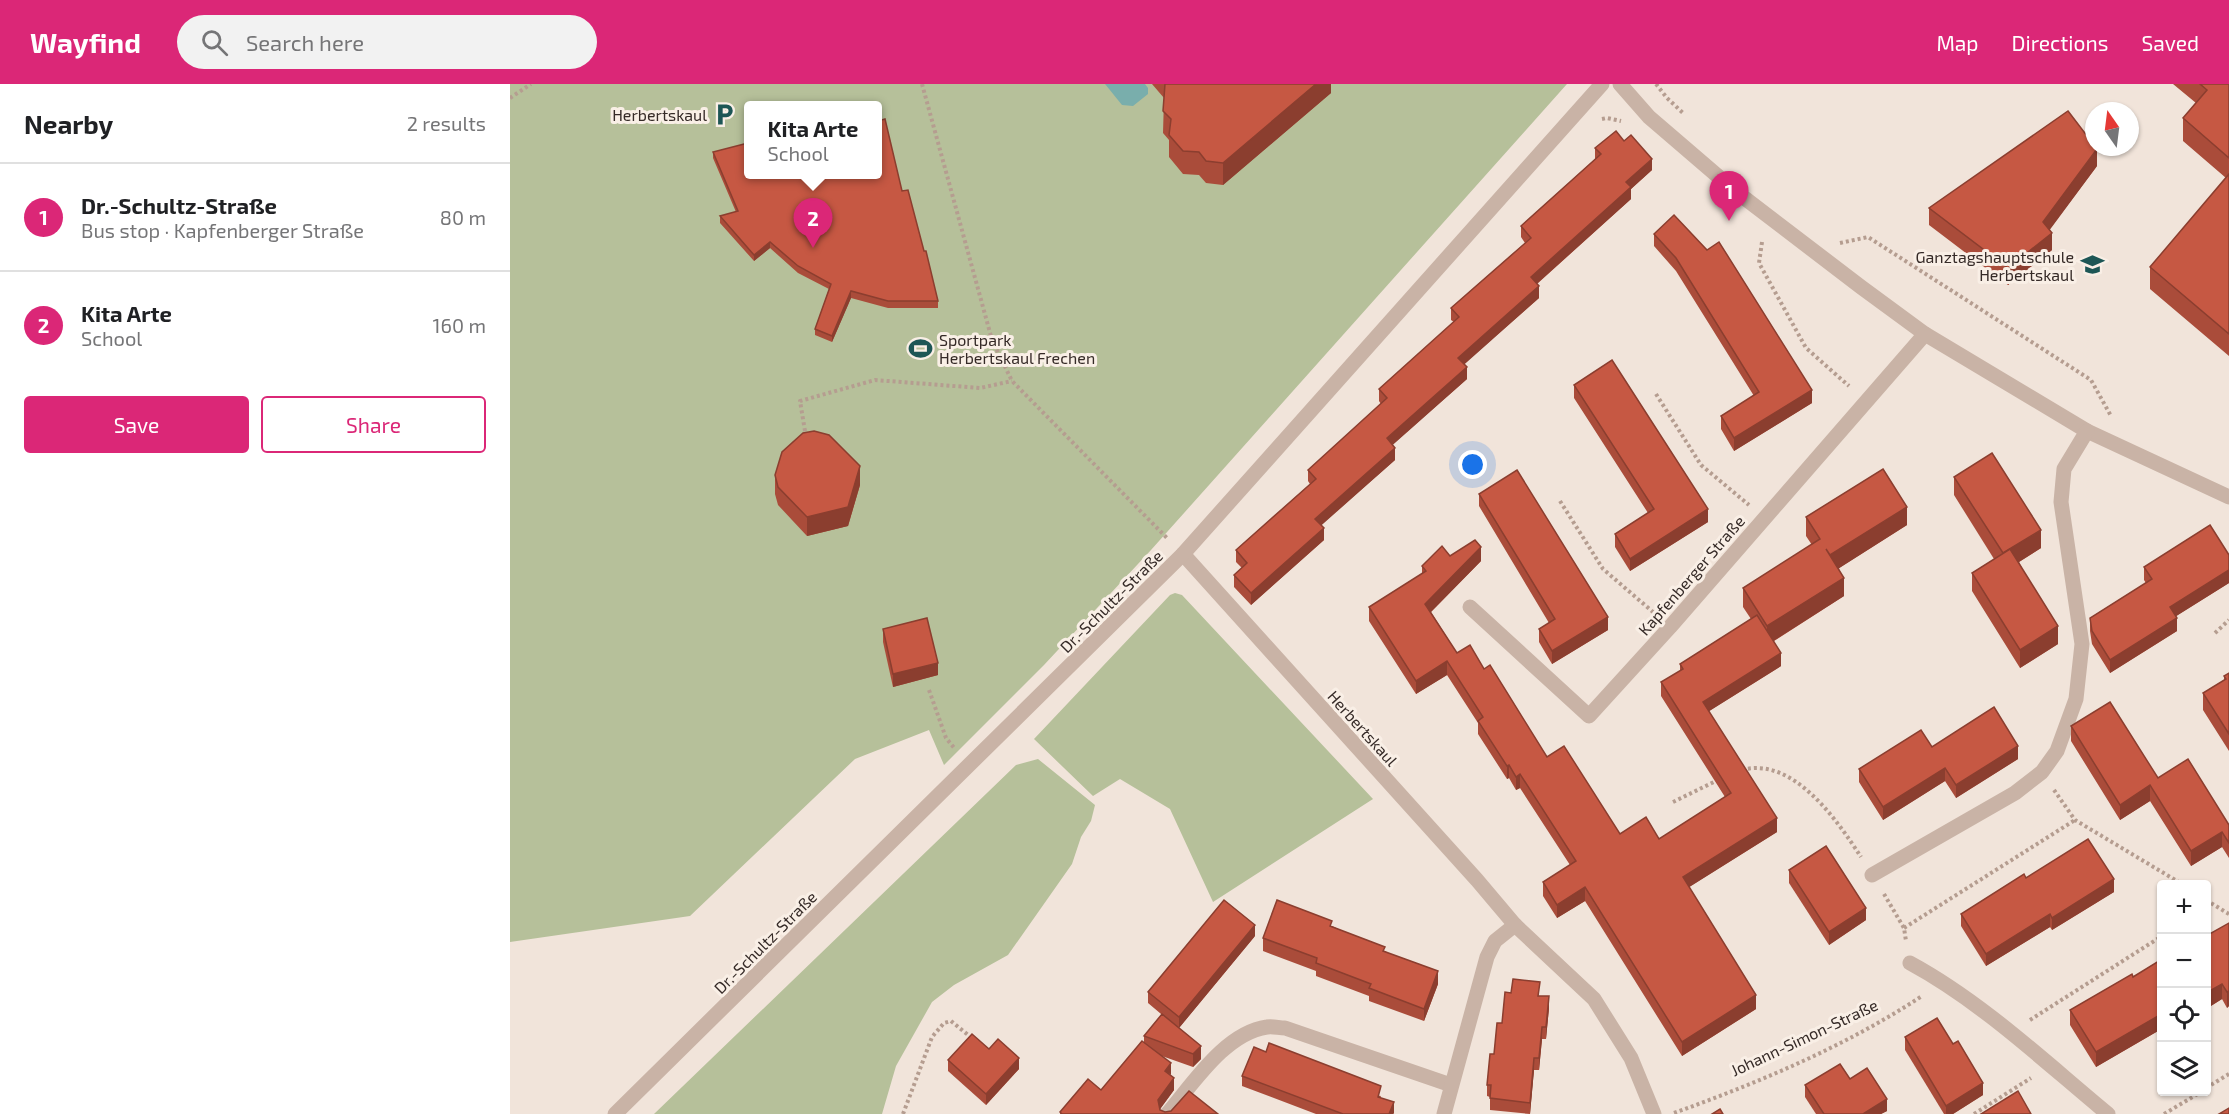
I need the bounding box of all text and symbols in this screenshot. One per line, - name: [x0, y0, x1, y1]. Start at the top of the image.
- search box: [177, 15, 597, 69]
- text: Wayfind: [30, 25, 141, 59]
- icon: search: [198, 26, 231, 59]
- text: Search here: [246, 29, 364, 55]
- text: Map: [1936, 30, 1979, 55]
- text: Directions: [2012, 30, 2108, 55]
- text: Saved: [2141, 30, 2199, 55]
- parking icon: Herbertskaul: [712, 101, 738, 127]
- popup: [744, 101, 882, 179]
- north arrow: [2085, 102, 2139, 156]
- place label: Herbertskaul: [612, 105, 707, 124]
- text: Nearby: [24, 108, 113, 139]
- text: 2 results: [407, 111, 486, 135]
- text: Kita Arte: [767, 115, 859, 141]
- text: School: [767, 141, 829, 165]
- pin: 1: [1710, 172, 1748, 221]
- text: Dr.-Schultz-Straße: [81, 192, 277, 218]
- pin: 2: [794, 198, 832, 248]
- text: 1: [39, 205, 48, 229]
- text: 80 m: [440, 205, 486, 229]
- text: Bus stop · Kapfenberger Straße: [81, 218, 364, 242]
- place label: Ganztagshauptschule Herbertskaul: [1916, 247, 2074, 284]
- school or university icon: Ganztagshauptschule Herbertskaul: [2079, 252, 2105, 278]
- text: Kita Arte: [81, 300, 172, 326]
- text: 2: [38, 313, 49, 337]
- text: 160 m: [433, 313, 486, 337]
- text: School: [81, 326, 142, 350]
- place label: Sportpark Herbertskaul Frechen: [939, 330, 1095, 367]
- sports icon: Sportpark Herbertskaul Frechen: [908, 335, 934, 361]
- button: Save: [24, 396, 249, 453]
- button: Share: [261, 396, 486, 453]
- your location: [1458, 450, 1487, 479]
- street label: Kapfenberger Straße: [1634, 511, 1748, 639]
- street label: Dr.-Schultz-Straße: [1056, 546, 1166, 656]
- street label: Herbertskaul: [1324, 686, 1402, 770]
- map controls: [2157, 880, 2211, 1096]
- button: +: [2157, 880, 2211, 934]
- street label: Dr.-Schultz-Straße: [710, 887, 820, 997]
- button: −: [2157, 934, 2211, 988]
- button: locate: [2157, 988, 2211, 1042]
- street label: Johann-Simon-Straße: [1727, 995, 1881, 1079]
- button: layers: [2157, 1042, 2211, 1096]

